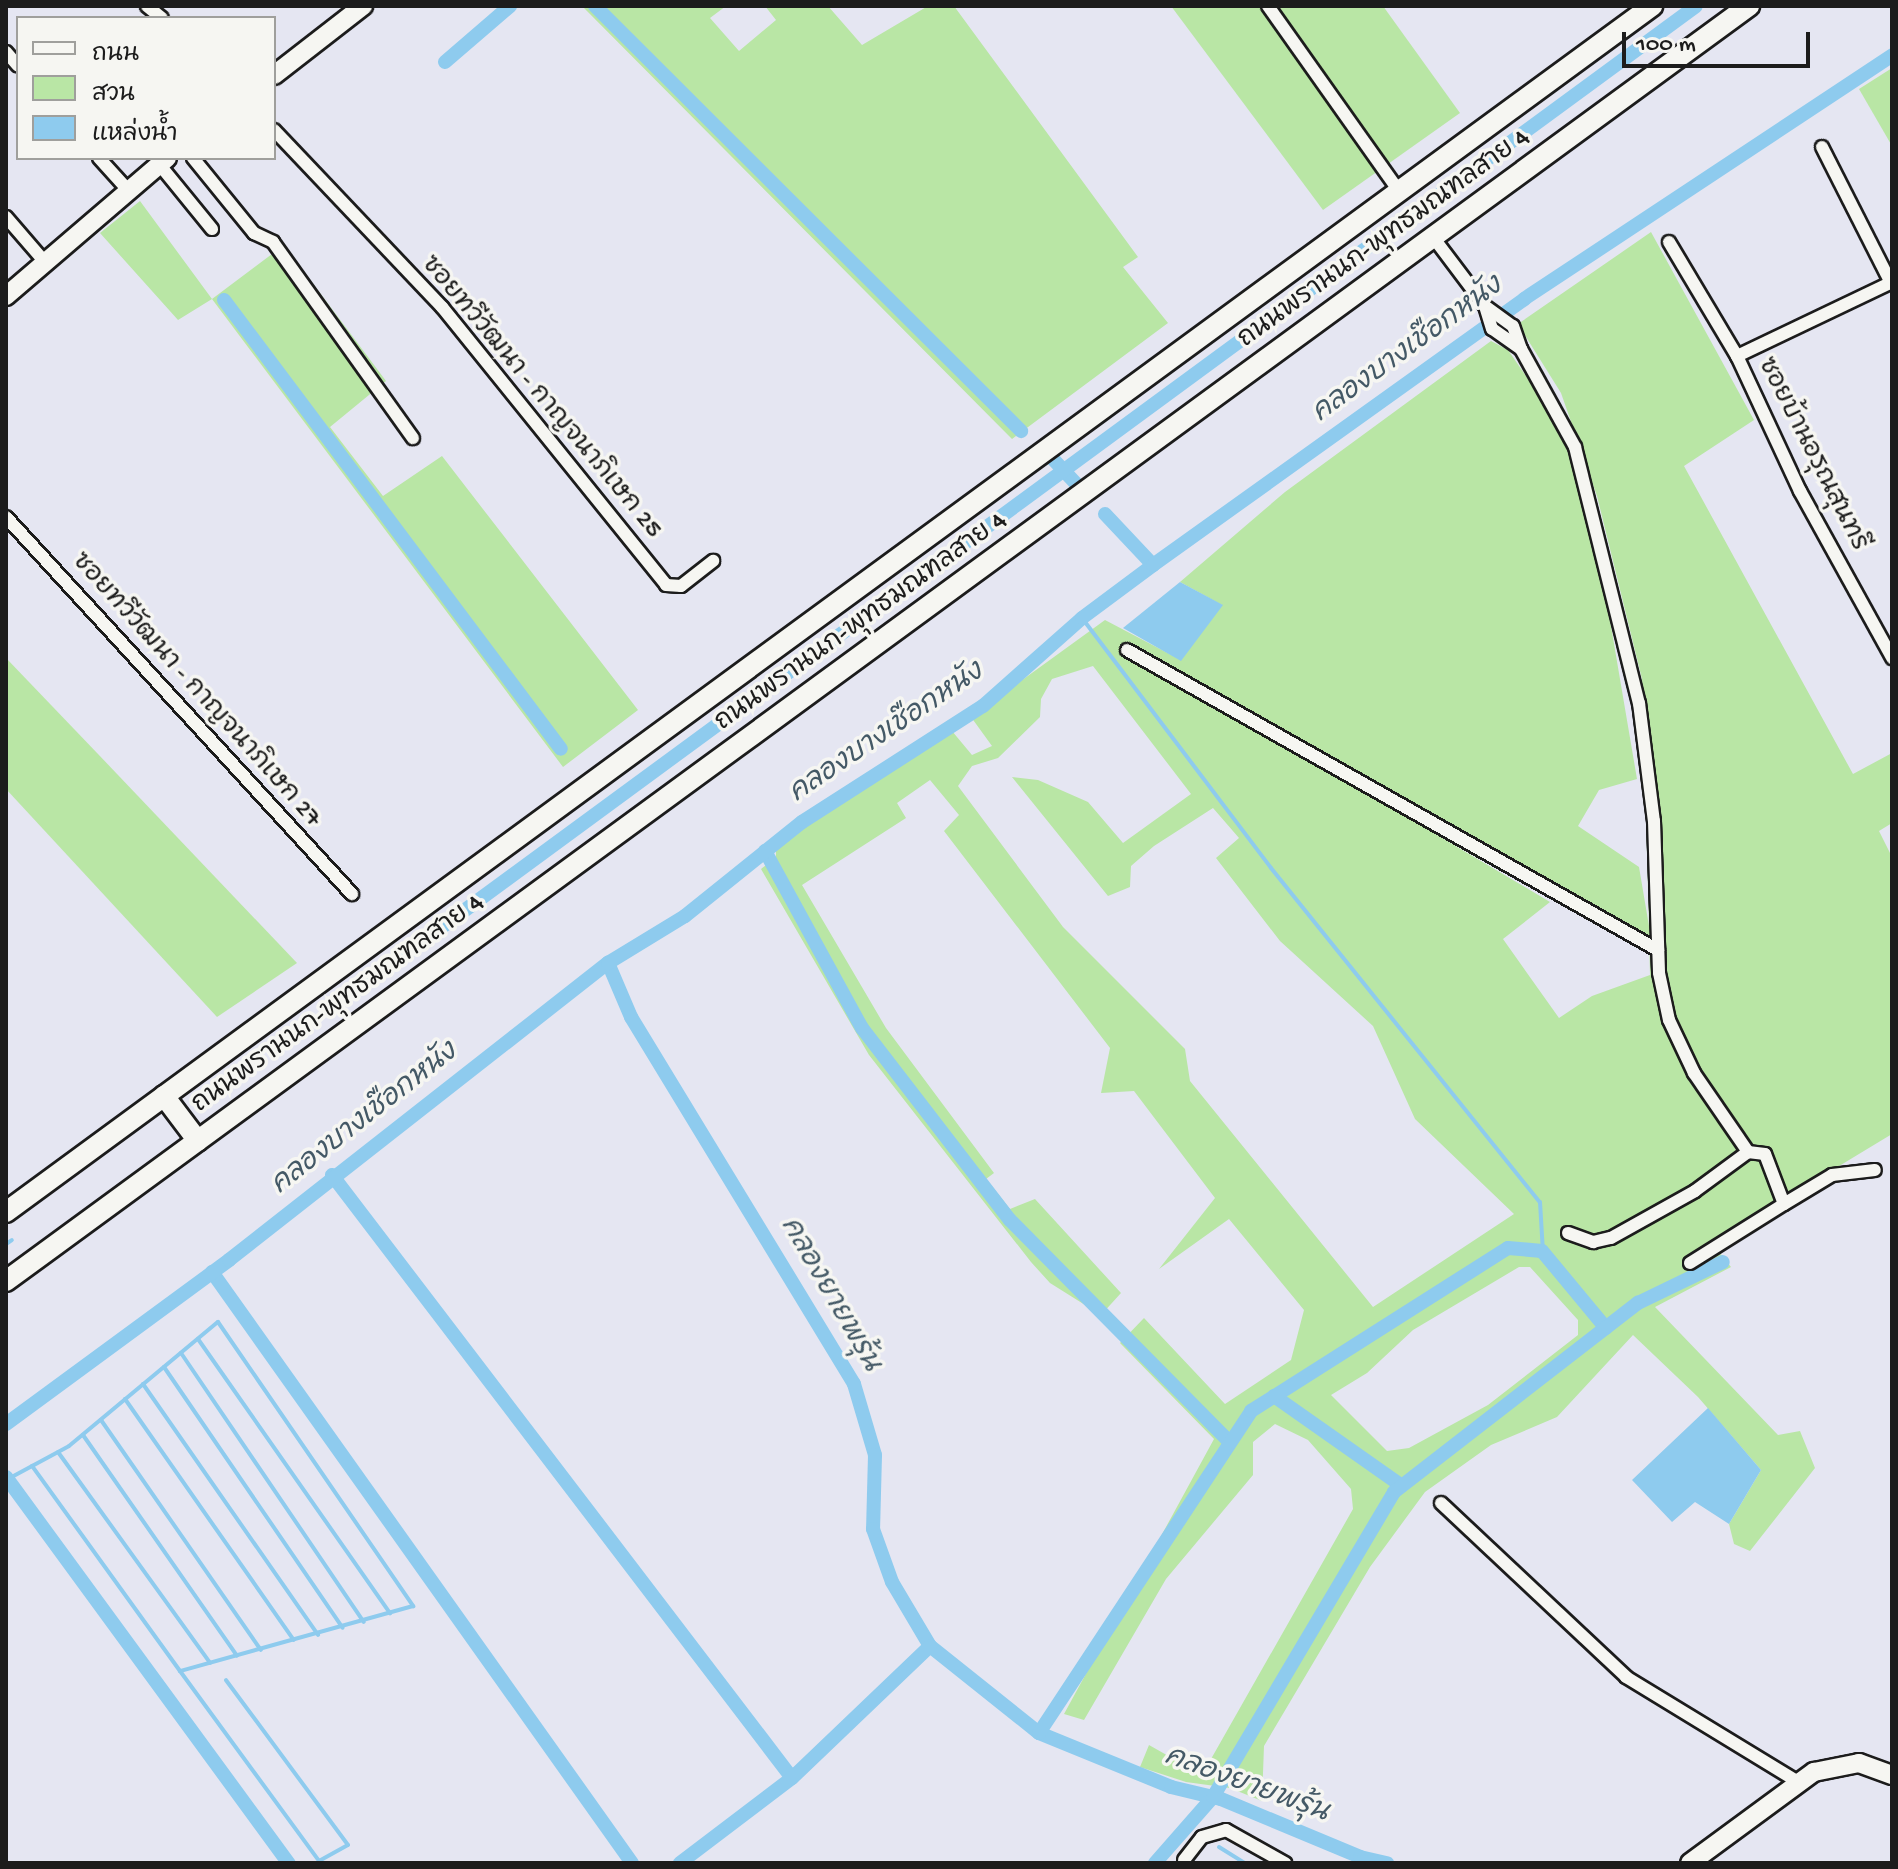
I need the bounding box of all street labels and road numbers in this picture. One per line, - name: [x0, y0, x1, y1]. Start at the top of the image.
- street label: ถนนพรานนก-พุทธมณฑลสาย 4: [1233, 124, 1537, 356]
- street label: ซอยทวีวัฒนา - กาญจนาภิเษก 25: [413, 250, 667, 546]
- street label: ซอยบ้านอรุณสุนทรี: [1749, 353, 1873, 557]
- street label: ถนนพรานนก-พุทธมณฑลสาย 4: [710, 507, 1014, 739]
- street label: ซอยทวีวัฒนา - กาญจนาภิเษก 27: [63, 547, 327, 835]
- street label: ถนนพรานนก-พุทธมณฑลสาย 4: [187, 889, 491, 1121]

